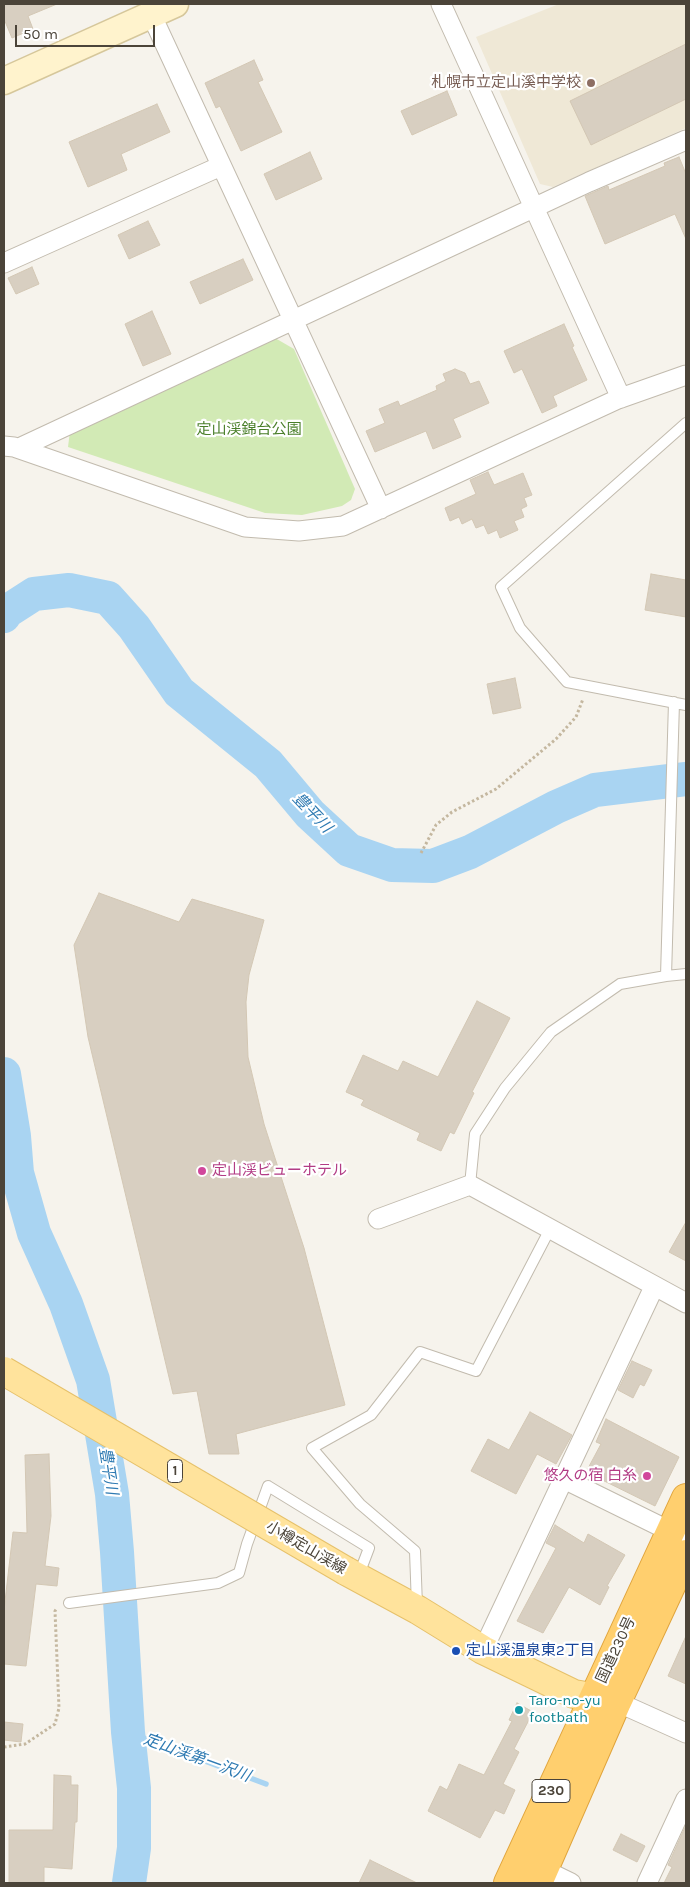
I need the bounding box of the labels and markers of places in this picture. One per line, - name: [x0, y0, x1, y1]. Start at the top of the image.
- place label: 札幌市立定山溪中学校: [431, 74, 581, 92]
- marker: 札幌市立定山溪中学校: [585, 77, 597, 89]
- place label: 定山渓ビューホテル: [212, 1162, 347, 1180]
- marker: 定山渓ビューホテル: [196, 1165, 208, 1177]
- place label: 悠久の宿 白糸: [543, 1467, 637, 1485]
- marker: 悠久の宿 白糸: [641, 1470, 653, 1482]
- place label: 定山渓温泉東2丁目: [466, 1642, 595, 1660]
- marker: 定山渓温泉東2丁目: [450, 1645, 462, 1657]
- place label: Taro-no-yu footbath: [529, 1692, 601, 1727]
- marker: Taro-no-yu footbath: [513, 1704, 525, 1716]

